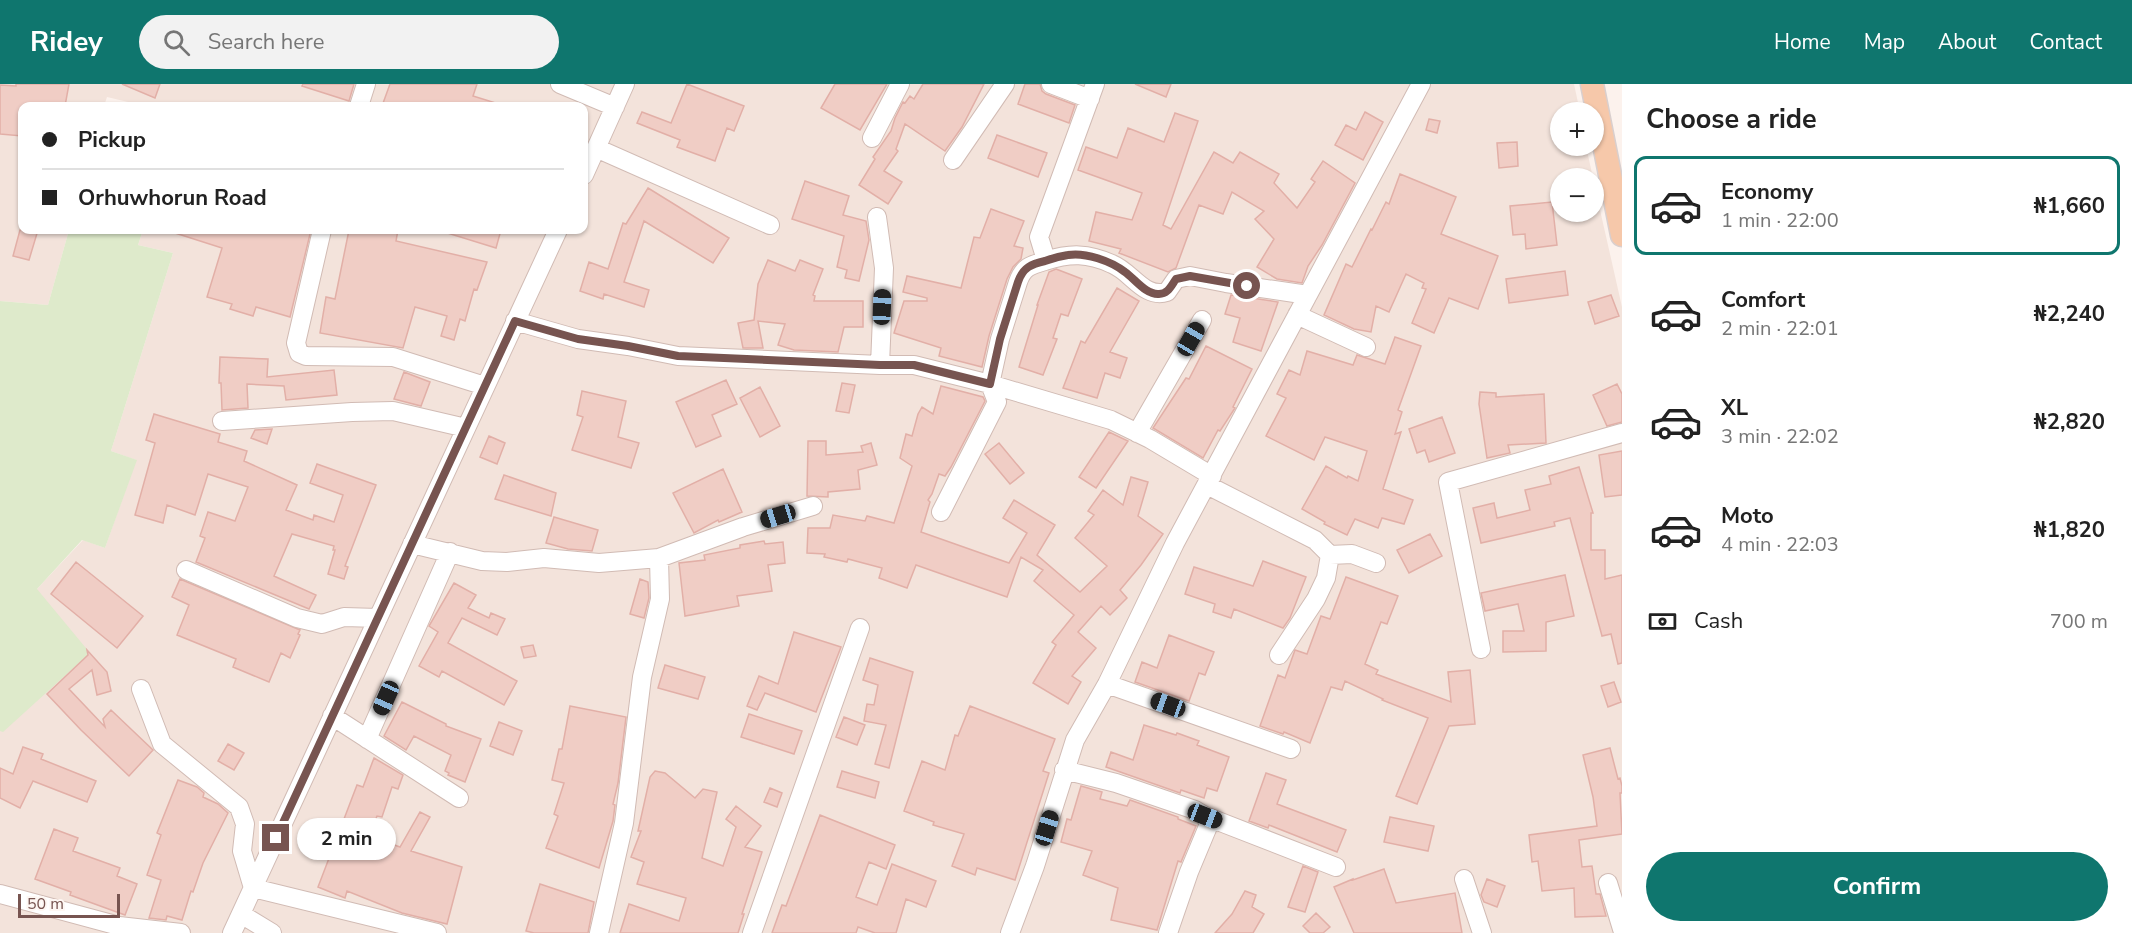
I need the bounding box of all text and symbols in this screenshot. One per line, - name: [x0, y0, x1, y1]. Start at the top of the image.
- search box: [139, 15, 559, 69]
- text: Ridey: [30, 23, 103, 61]
- icon: search: [160, 26, 193, 59]
- text: Search here: [208, 27, 324, 57]
- text: Home: [1774, 28, 1831, 56]
- text: Map: [1864, 28, 1905, 56]
- text: About: [1938, 28, 1996, 56]
- text: Contact: [2029, 28, 2102, 56]
- text: Choose a ride: [1646, 101, 1817, 138]
- map controls: [1550, 102, 1604, 222]
- button: +: [1550, 102, 1604, 156]
- text: Pickup: [78, 125, 146, 155]
- button: −: [1550, 168, 1604, 222]
- text: Economy: [1721, 177, 1813, 207]
- icon: car: [1649, 179, 1703, 233]
- text: Orhuwhorun Road: [78, 183, 267, 213]
- text: ₦1,660: [2034, 191, 2105, 221]
- text: 1 min · 22:00: [1721, 207, 1839, 234]
- route start: [1233, 272, 1260, 299]
- text: Comfort: [1721, 285, 1805, 315]
- icon: car: [1649, 287, 1703, 341]
- car: [872, 289, 892, 325]
- text: ₦2,240: [2034, 299, 2105, 329]
- text: 2 min · 22:01: [1721, 315, 1839, 342]
- car: [1174, 319, 1208, 359]
- text: XL: [1721, 393, 1748, 423]
- icon: car: [1649, 395, 1703, 449]
- text: ₦2,820: [2034, 407, 2105, 437]
- text: 3 min · 22:02: [1721, 423, 1839, 450]
- text: Moto: [1721, 501, 1774, 531]
- car: [758, 502, 798, 530]
- icon: car: [1649, 503, 1703, 557]
- text: ₦1,820: [2034, 515, 2105, 545]
- text: 4 min · 22:03: [1721, 531, 1839, 558]
- icon: cash: [1646, 605, 1679, 638]
- text: Cash: [1694, 606, 1743, 636]
- text: 700 m: [2050, 608, 2108, 635]
- car: [370, 678, 402, 718]
- car: [1148, 690, 1188, 720]
- car: [1185, 801, 1225, 831]
- car: [1033, 808, 1061, 848]
- callout: 2 min: [297, 817, 396, 859]
- route end: [262, 824, 289, 851]
- text: 2 min: [321, 825, 372, 852]
- button: Confirm: [1646, 852, 2108, 921]
- scale bar: [18, 891, 120, 918]
- text: 50 m: [27, 893, 64, 915]

